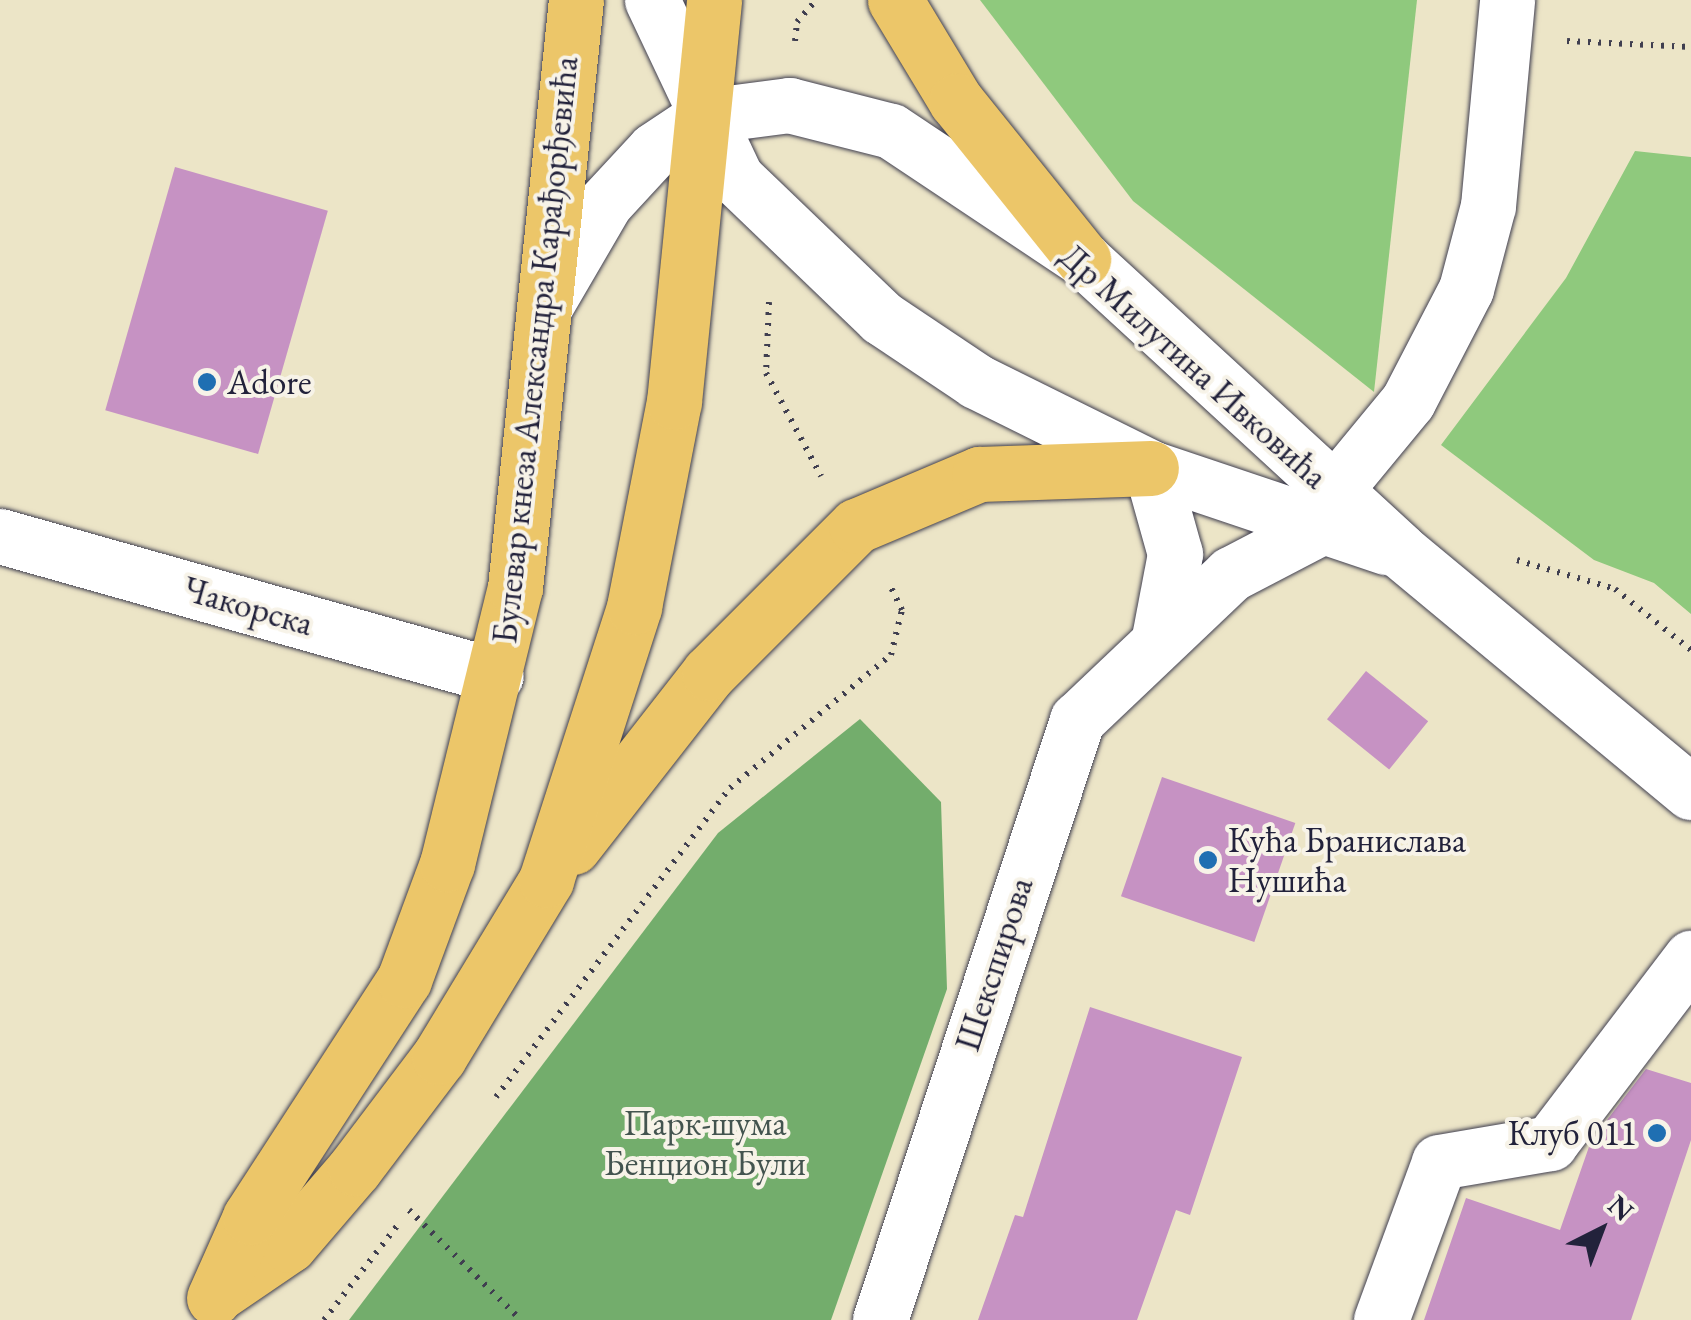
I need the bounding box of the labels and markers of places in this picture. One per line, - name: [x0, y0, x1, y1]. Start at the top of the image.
- place label: Adore: [227, 361, 312, 403]
- marker: Adore: [196, 371, 218, 393]
- place label: Кућа Бранислава Нушића: [1228, 819, 1466, 901]
- marker: Кућа Бранислава Нушића: [1197, 849, 1219, 871]
- place label: Клуб 011: [1508, 1112, 1637, 1154]
- marker: Клуб 011: [1646, 1122, 1668, 1144]

